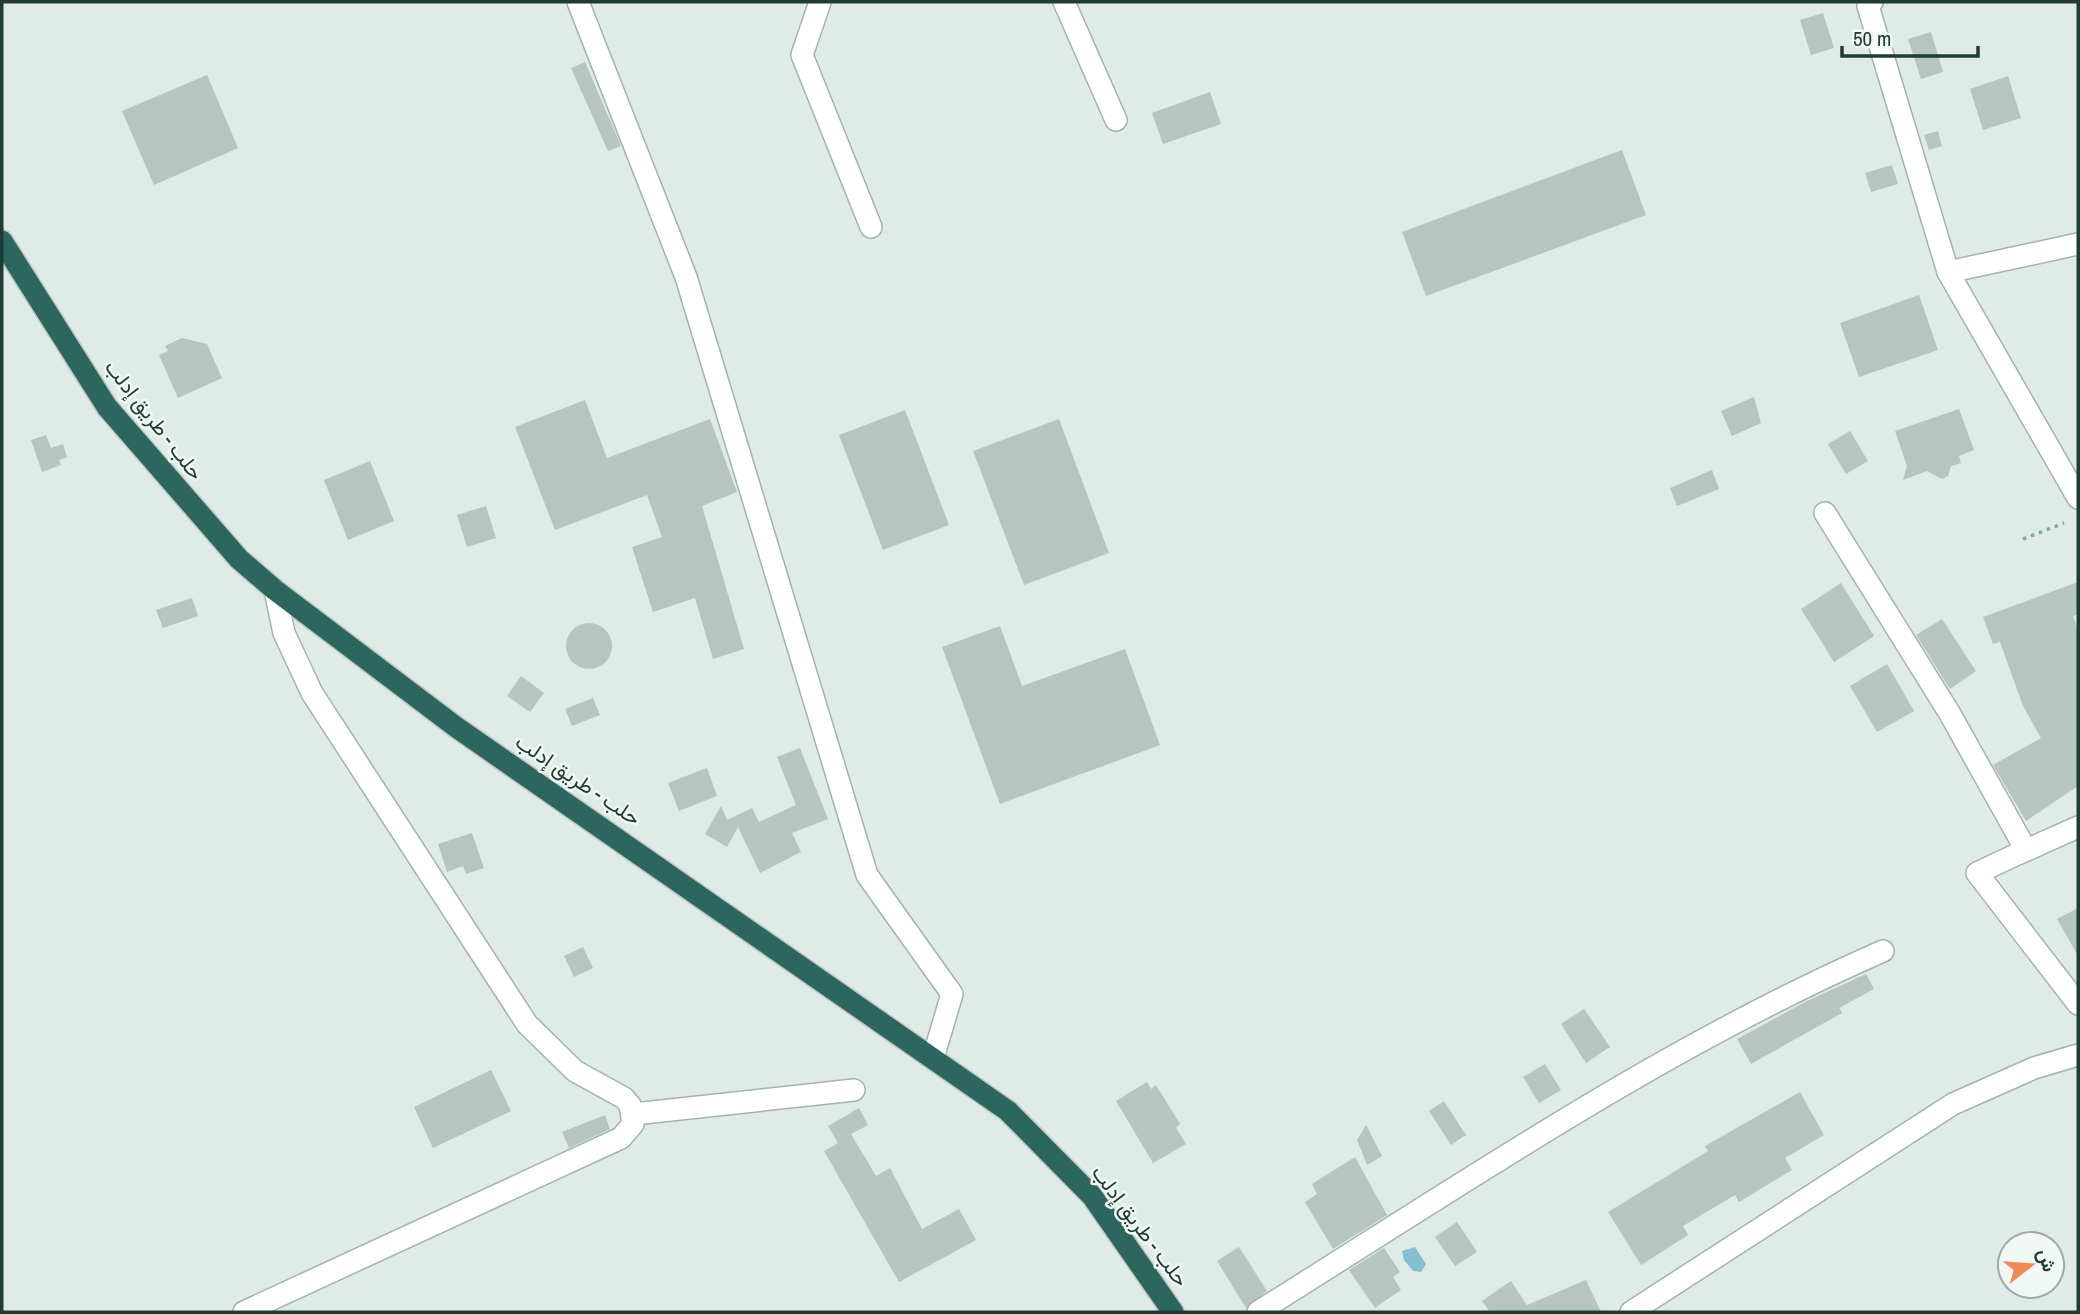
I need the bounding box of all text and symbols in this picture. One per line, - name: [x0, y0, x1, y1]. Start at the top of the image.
- scale bar: [1842, 14, 1979, 58]
- text: 50 m: [1853, 24, 1891, 53]
- street label: حلب - طريق إدلب: [98, 353, 211, 486]
- street label: حلب - طريق إدلب: [510, 727, 647, 832]
- street label: حلب - طريق إدلب: [1085, 1159, 1196, 1292]
- north arrow: [1996, 1230, 2066, 1300]
- text: ش: [2031, 1245, 2063, 1275]

